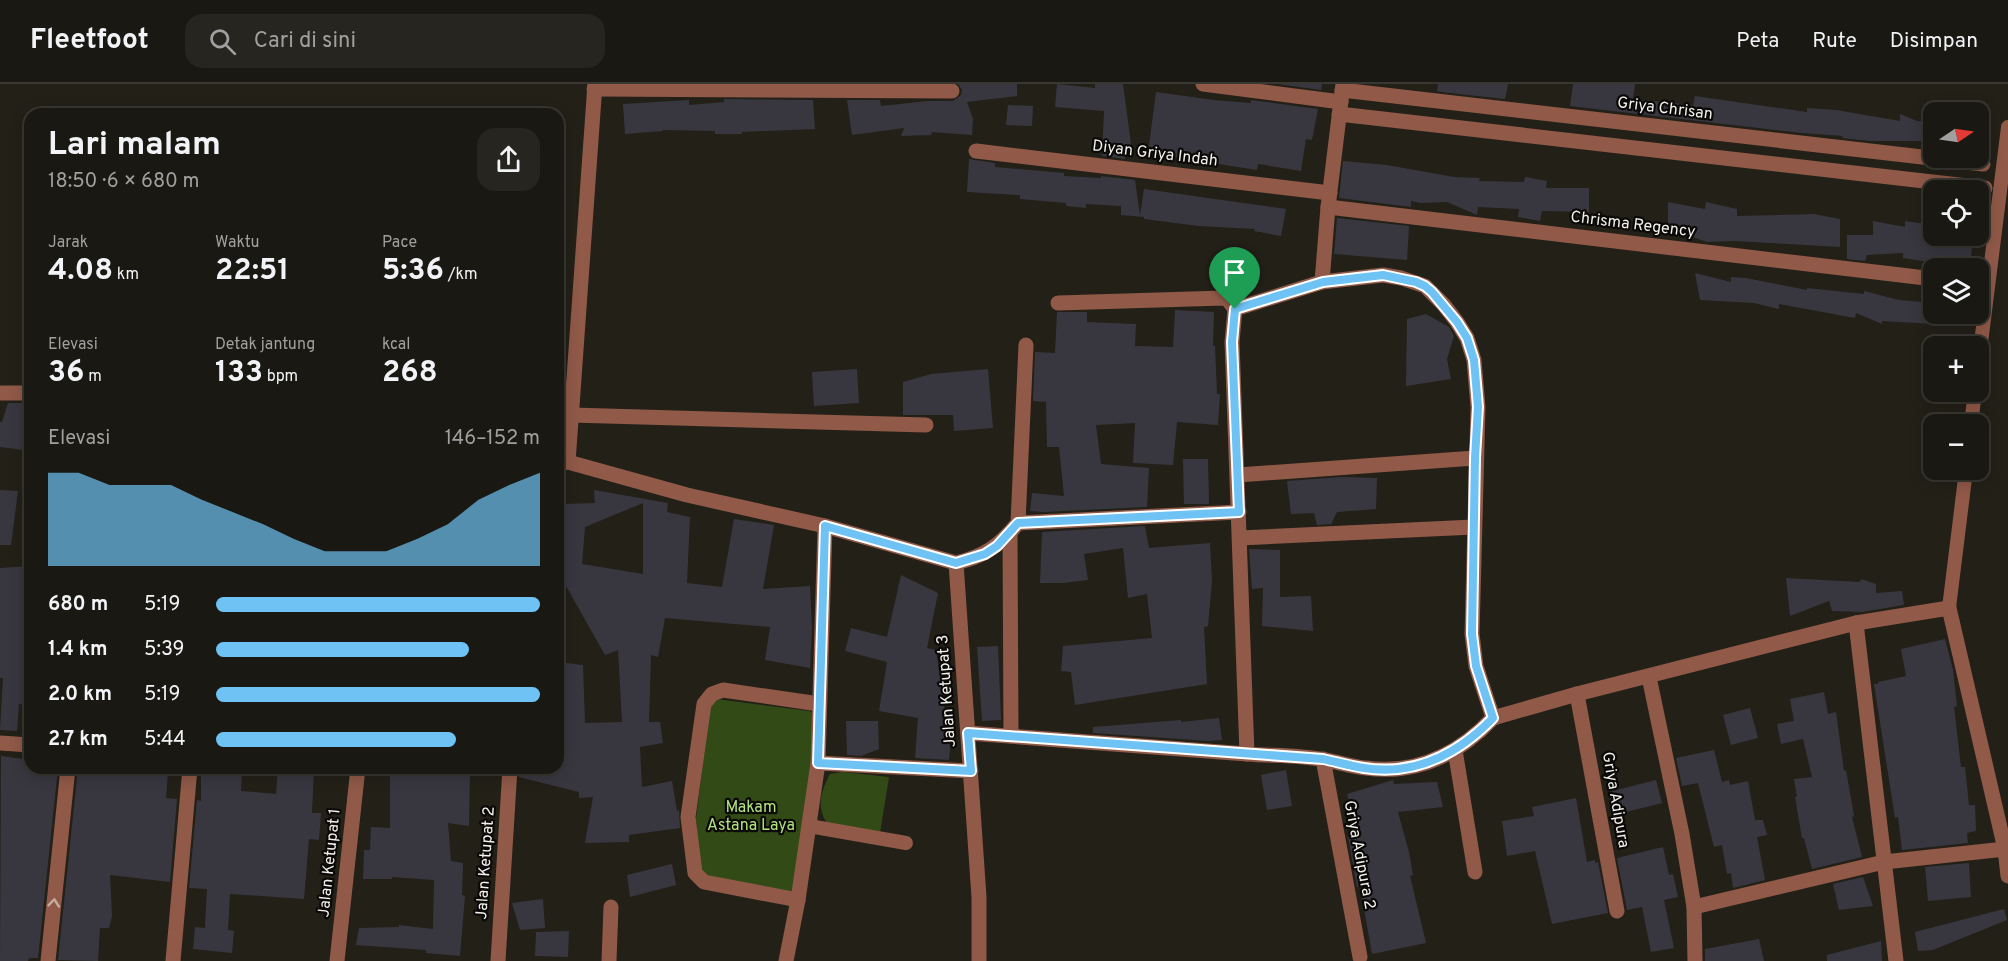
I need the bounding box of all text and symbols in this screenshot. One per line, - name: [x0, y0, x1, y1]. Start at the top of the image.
- search box: [185, 14, 605, 68]
- text: Fleetfoot: [30, 23, 149, 59]
- icon: search: [206, 25, 239, 58]
- text: Cari di sini: [254, 28, 356, 55]
- text: Peta: [1736, 28, 1779, 55]
- text: Rute: [1812, 28, 1857, 55]
- text: Disimpan: [1890, 28, 1978, 55]
- street label: Griya Chrisan: [1616, 93, 1714, 125]
- north arrow: [1923, 102, 1989, 168]
- map controls: [1923, 102, 1989, 480]
- text: Lari malam: [48, 125, 221, 167]
- button: share: [477, 128, 540, 191]
- street label: Diyan Griya Indah: [1091, 136, 1219, 172]
- text: 18:50 · 6 × 680 m: [48, 169, 199, 195]
- button: locate: [1923, 180, 1989, 246]
- street label: Chrisma Regency: [1569, 207, 1697, 243]
- text: Jarak: [48, 233, 88, 253]
- text: Waktu: [215, 233, 259, 253]
- text: Pace: [382, 233, 417, 253]
- pin: [1209, 247, 1260, 309]
- text: 4.08: [48, 253, 113, 290]
- text: 22:51: [215, 253, 289, 290]
- text: 5:36: [382, 253, 444, 290]
- icon: arrive: [1218, 256, 1251, 289]
- button: layers: [1923, 258, 1989, 324]
- text: km: [113, 265, 139, 285]
- text: /km: [444, 265, 478, 285]
- text: Elevasi: [48, 335, 98, 355]
- text: Detak jantung: [215, 335, 315, 355]
- text: kcal: [382, 335, 410, 355]
- button: +: [1923, 336, 1989, 402]
- text: 36: [48, 355, 84, 392]
- text: 133: [215, 355, 263, 392]
- text: 268: [382, 355, 438, 392]
- text: m: [84, 367, 102, 387]
- text: bpm: [263, 367, 298, 387]
- button: −: [1923, 414, 1989, 480]
- text: Elevasi: [48, 426, 110, 452]
- text: 146–152 m: [445, 426, 540, 452]
- text: 680 m: [48, 592, 108, 618]
- text: 5:19: [144, 592, 180, 618]
- street label: Jalan Ketupat 3: [933, 634, 961, 748]
- text: 1.4 km: [48, 637, 108, 663]
- text: 5:39: [144, 637, 185, 663]
- text: 2.0 km: [48, 682, 112, 708]
- text: 5:19: [144, 682, 180, 708]
- text: 2.7 km: [48, 727, 108, 753]
- text: 5:44: [144, 727, 186, 753]
- street label: Griya Adipura: [1597, 750, 1633, 850]
- park label: Makam Astana Laya: [707, 798, 795, 836]
- street label: Griya Adipura 2: [1339, 799, 1379, 911]
- street label: Jalan Ketupat 2: [472, 806, 500, 920]
- street label: Jalan Ketupat 1: [314, 808, 346, 918]
- one-way arrow: [47, 898, 60, 907]

